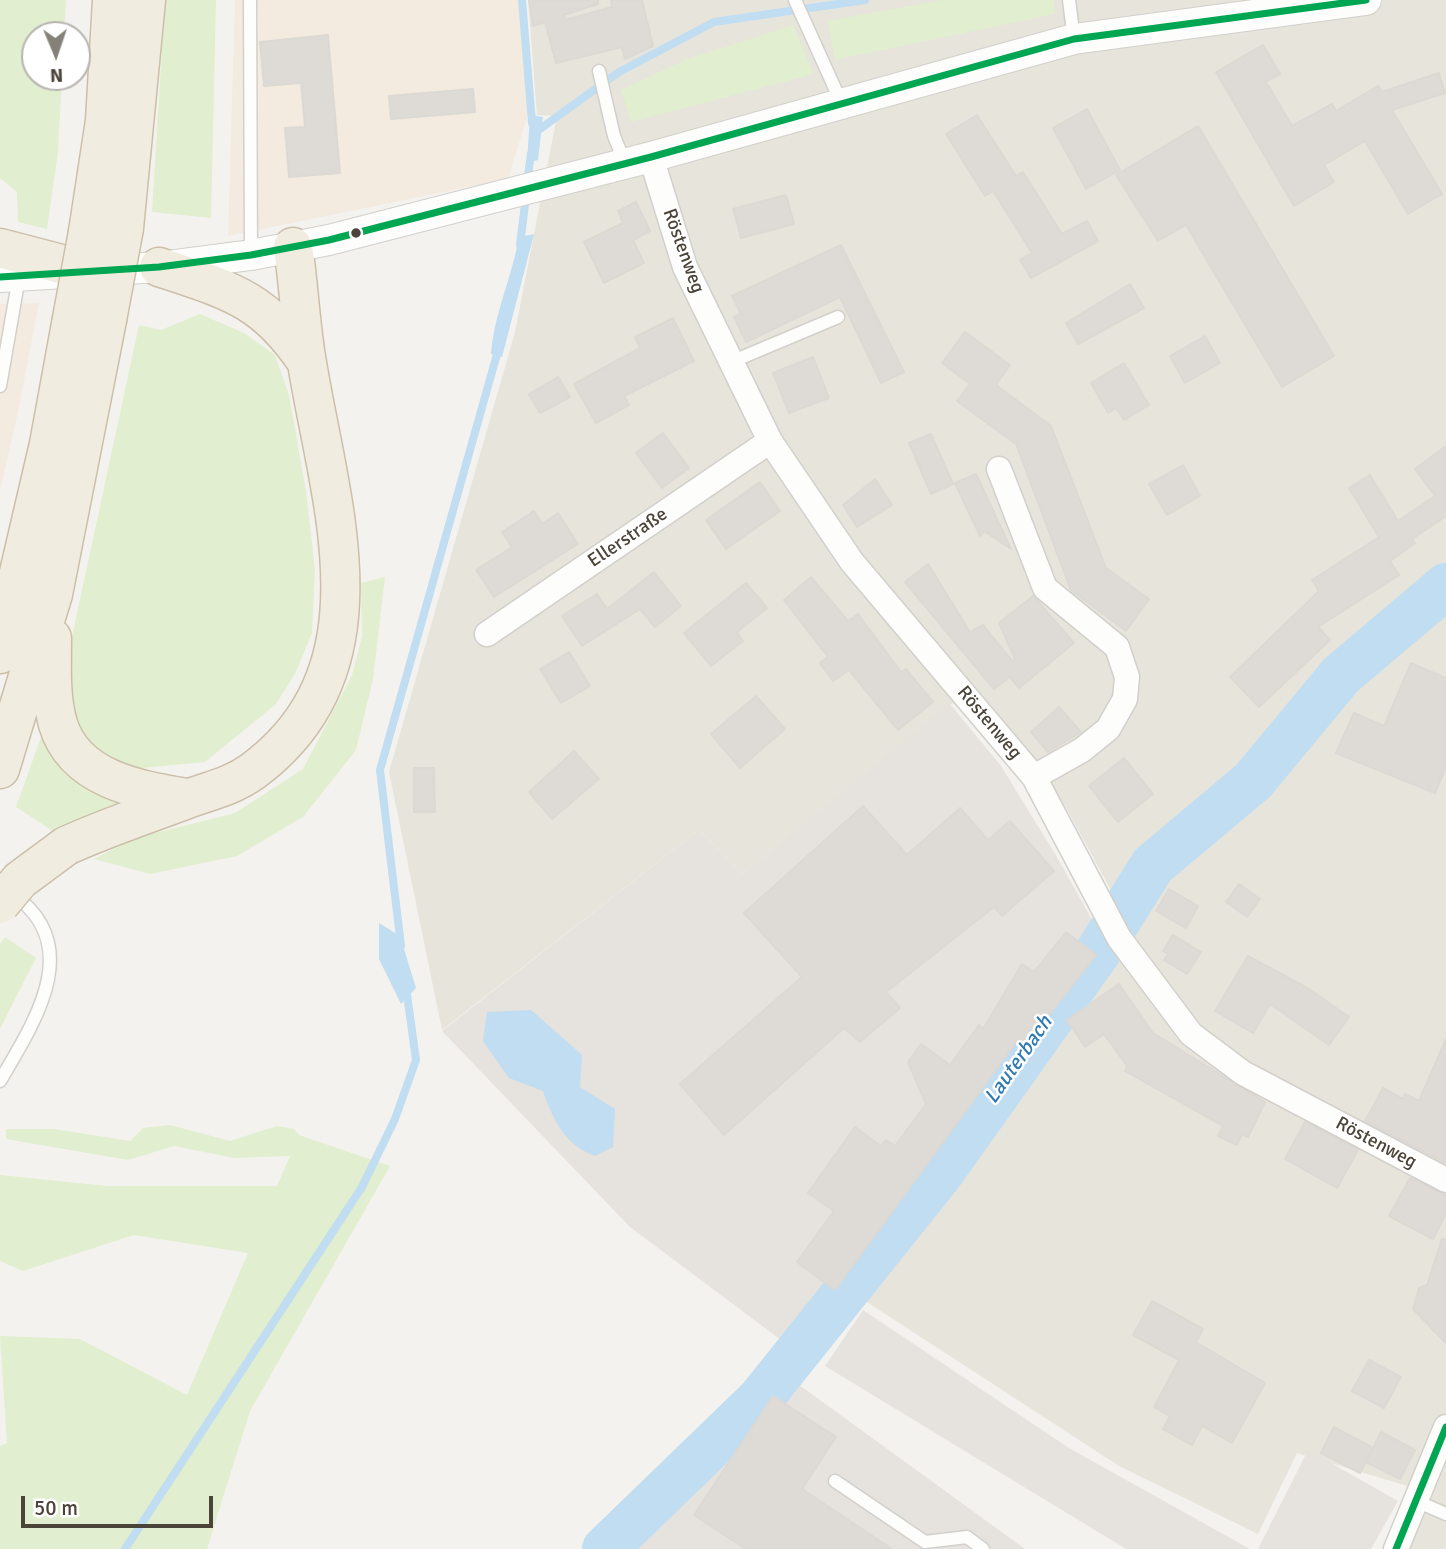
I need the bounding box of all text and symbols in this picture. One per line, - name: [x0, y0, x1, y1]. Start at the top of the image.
- north arrow: [21, 21, 91, 91]
- text: N: [50, 63, 64, 87]
- street label: Röstenweg: [657, 206, 709, 296]
- unlabelled marker: [349, 226, 363, 240]
- street label: Ellerstraße: [584, 503, 672, 573]
- street label: Röstenweg: [952, 682, 1026, 764]
- water label: Lauterbach: [980, 1011, 1058, 1109]
- street label: Röstenweg: [1332, 1112, 1420, 1174]
- scale bar: [24, 1482, 217, 1526]
- text: 50 m: [34, 1495, 78, 1521]

